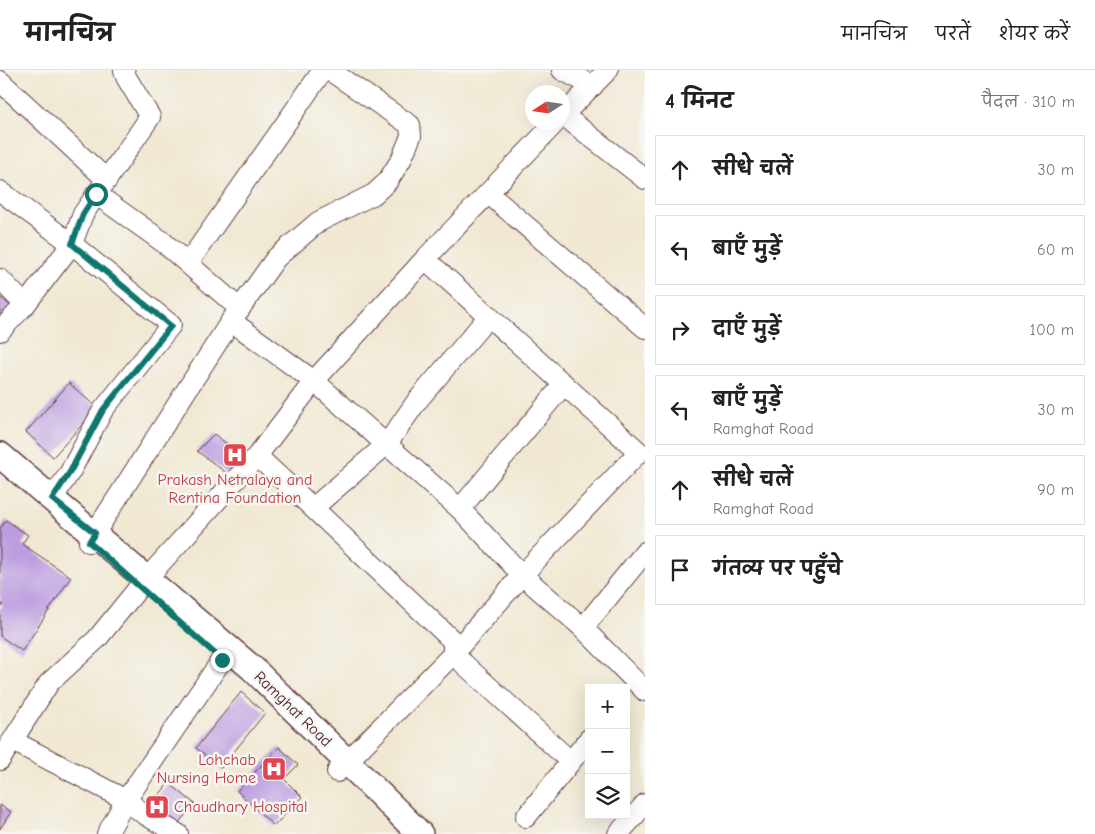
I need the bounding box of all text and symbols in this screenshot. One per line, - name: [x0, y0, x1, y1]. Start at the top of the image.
- text: मानचित्र: [25, 19, 114, 47]
- text: मानचित्र: [841, 24, 907, 45]
- text: परतें: [935, 24, 971, 45]
- text: शेयर करें: [999, 24, 1070, 45]
- north arrow: [525, 85, 570, 130]
- text: 4 मिनट: [665, 89, 733, 113]
- text: पैदल · 310 m: [982, 93, 1075, 111]
- icon: ahead: [666, 156, 694, 184]
- text: सीधे चलें: [713, 158, 793, 180]
- text: 30 m: [1038, 161, 1074, 179]
- route start: [85, 183, 108, 206]
- icon: left: [666, 236, 694, 264]
- text: बाएँ मुड़ें: [713, 238, 782, 260]
- text: 60 m: [1037, 241, 1074, 259]
- icon: right: [666, 316, 694, 344]
- text: दाएँ मुड़ें: [713, 318, 781, 340]
- text: 100 m: [1030, 321, 1074, 339]
- text: बाएँ मुड़ें: [713, 389, 782, 411]
- icon: left: [666, 396, 694, 424]
- text: 30 m: [1038, 401, 1074, 419]
- text: Ramghat Road: [713, 420, 814, 438]
- hospital icon: Prakash Netralaya and Rentina Foundation: [222, 442, 248, 468]
- text: सीधे चलें: [713, 469, 793, 491]
- place label: Prakash Netralaya and Rentina Foundation: [158, 471, 312, 507]
- icon: ahead: [666, 476, 694, 504]
- text: 90 m: [1037, 481, 1074, 499]
- text: Ramghat Road: [713, 500, 814, 518]
- icon: arrive: [666, 556, 694, 584]
- text: गंतव्य पर पहुँचे: [713, 558, 842, 580]
- route end: [211, 649, 234, 672]
- street label: Ramghat Road: [251, 668, 335, 750]
- map controls: [585, 684, 630, 819]
- button: +: [585, 684, 630, 729]
- button: −: [585, 729, 630, 774]
- place label: Lohchab Nursing Home: [157, 751, 256, 787]
- hospital icon: Lohchab Nursing Home: [261, 756, 287, 782]
- button: layers: [585, 774, 630, 819]
- hospital icon: Chaudhary Hospital: [144, 794, 170, 820]
- place label: Chaudhary Hospital: [174, 798, 308, 816]

